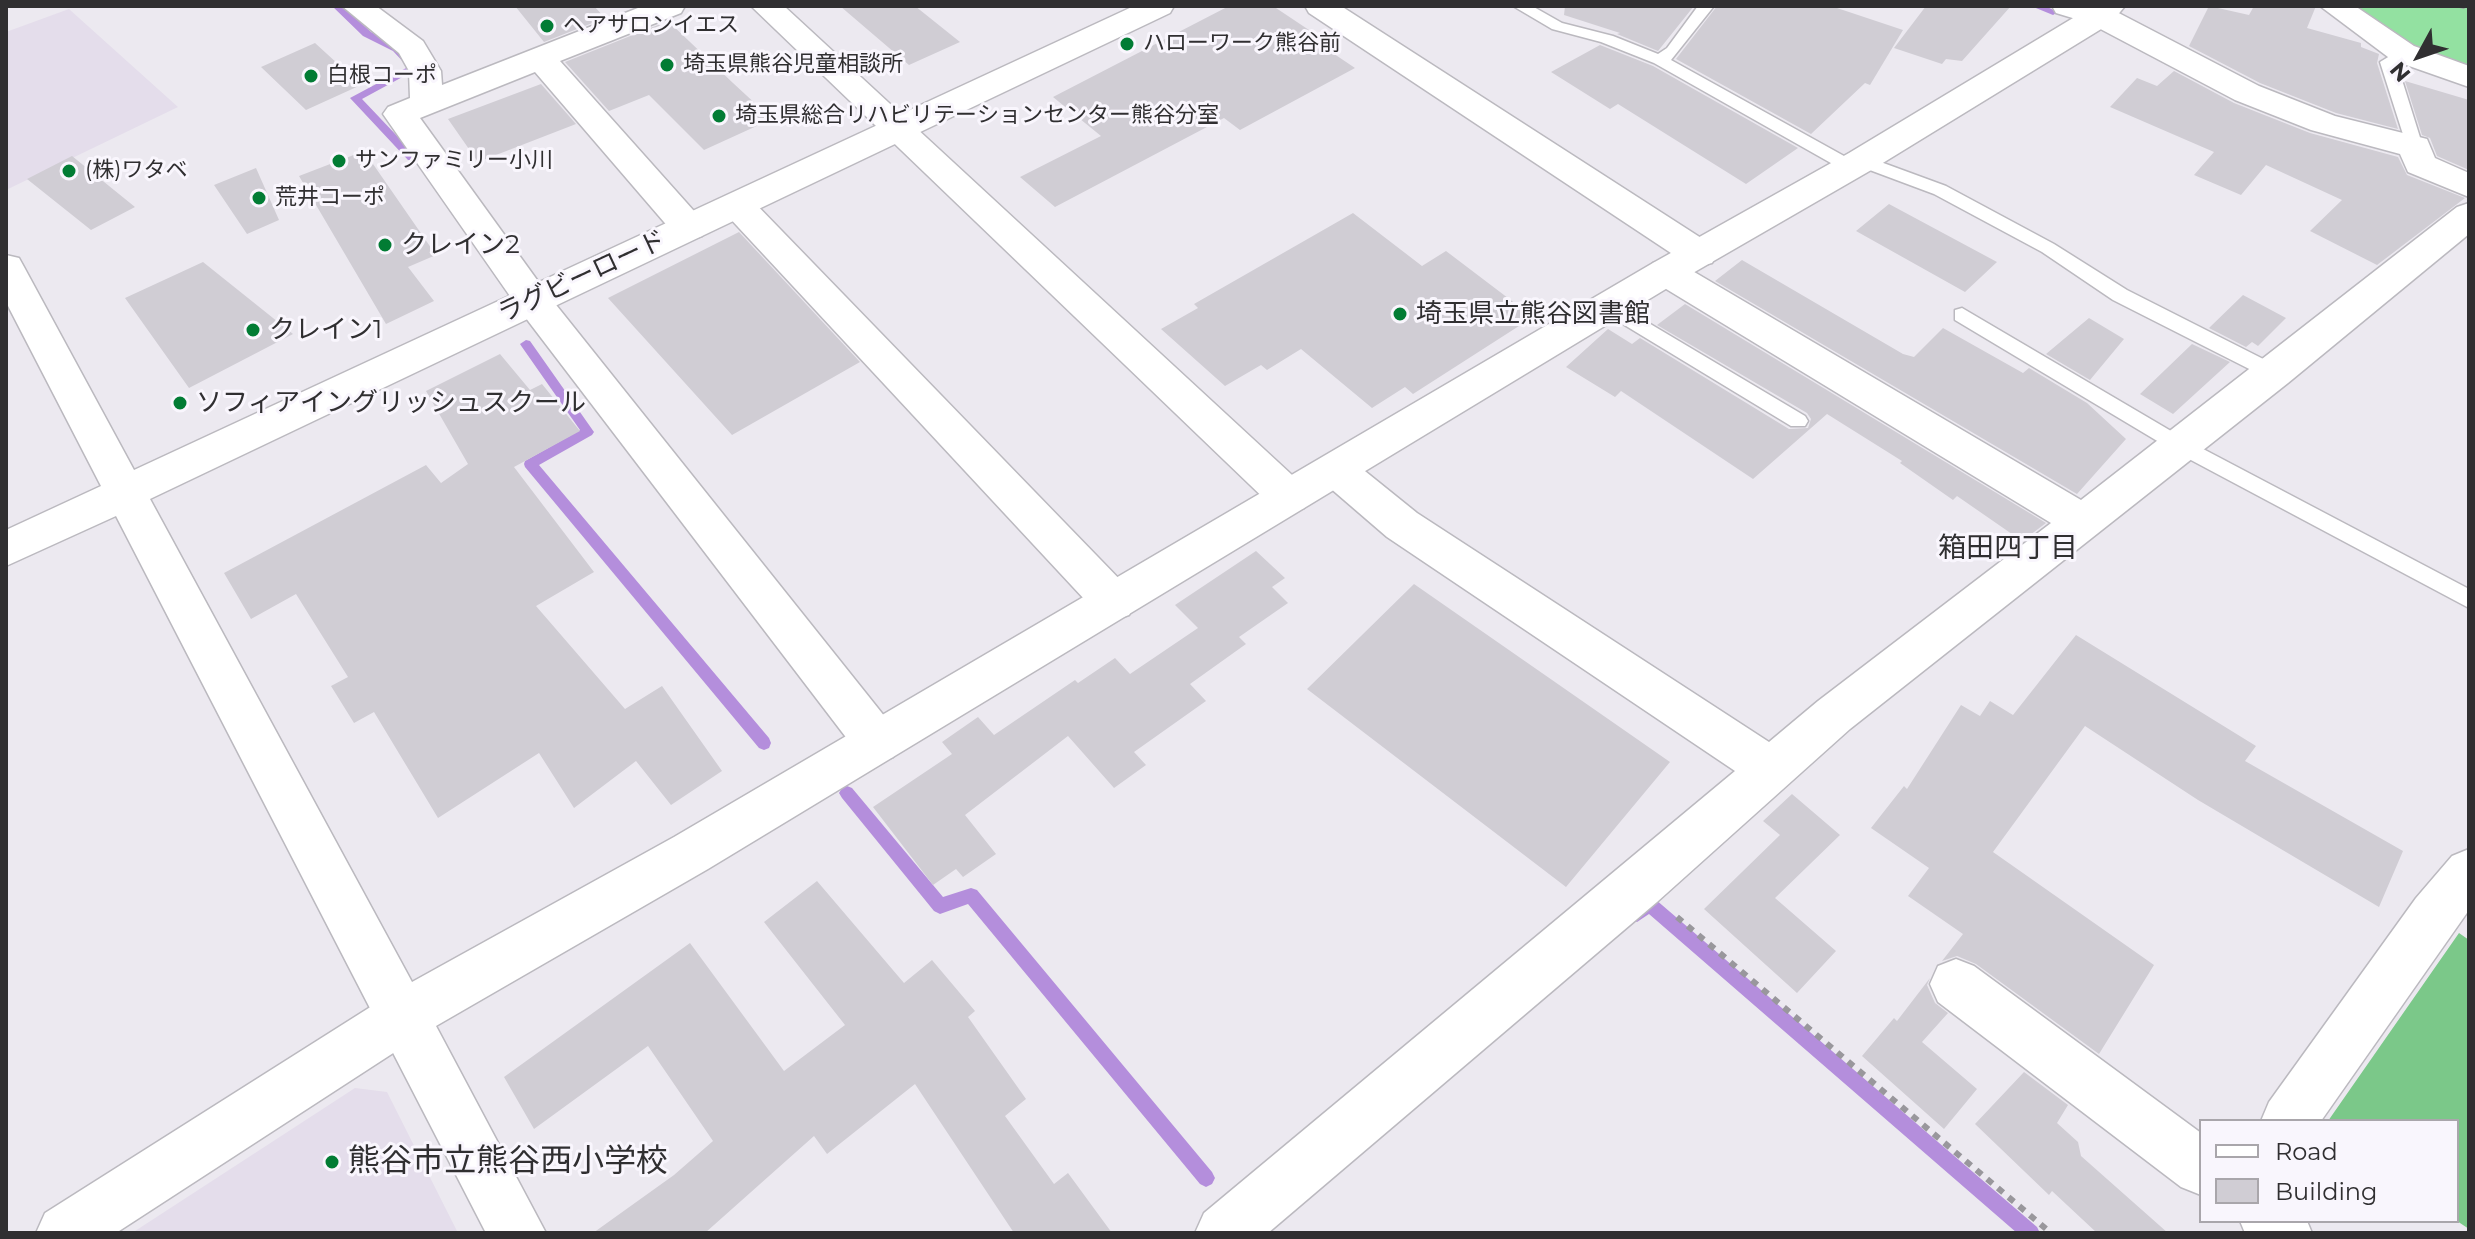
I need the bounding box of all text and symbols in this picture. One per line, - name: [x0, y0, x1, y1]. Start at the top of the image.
- place label: ヘアサロンイエス: [563, 13, 739, 39]
- north arrow: [2379, 16, 2459, 96]
- marker: ヘアサロンイエス: [538, 17, 556, 35]
- place label: ハローワーク熊谷前: [1143, 31, 1341, 57]
- marker: ハローワーク熊谷前: [1118, 35, 1136, 53]
- place label: 埼玉県熊谷児童相談所: [683, 52, 903, 78]
- marker: 埼玉県熊谷児童相談所: [658, 56, 676, 74]
- text: N: [2384, 56, 2416, 87]
- place label: 白根コーポ: [327, 63, 437, 89]
- marker: 白根コーポ: [302, 67, 320, 85]
- place label: 埼玉県総合リハビリテーションセンター熊谷分室: [735, 103, 1219, 129]
- marker: 埼玉県総合リハビリテーションセンター熊谷分室: [710, 107, 728, 125]
- place label: サンファミリー小川: [355, 148, 553, 174]
- marker: サンファミリー小川: [330, 152, 348, 170]
- place label: (株)ワタベ: [85, 158, 187, 184]
- marker: (株)ワタベ: [60, 162, 78, 180]
- place label: 荒井コーポ: [275, 185, 385, 211]
- marker: 荒井コーポ: [250, 189, 268, 207]
- street label: ラグビーロード: [493, 224, 671, 330]
- place label: クレイン2: [401, 229, 520, 261]
- marker: クレイン2: [376, 236, 394, 254]
- place label: 埼玉県立熊谷図書館: [1416, 298, 1650, 330]
- marker: 埼玉県立熊谷図書館: [1391, 305, 1409, 323]
- place label: クレイン1: [269, 314, 382, 346]
- marker: クレイン1: [244, 321, 262, 339]
- place label: ソフィアイングリッシュスクール: [196, 387, 586, 419]
- marker: ソフィアイングリッシュスクール: [171, 394, 189, 412]
- district label: 箱田四丁目: [1938, 532, 2078, 566]
- legend: [2199, 1119, 2459, 1223]
- text: Road: [2275, 1137, 2338, 1166]
- place label: 熊谷市立熊谷西小学校: [348, 1143, 668, 1181]
- marker: 熊谷市立熊谷西小学校: [323, 1153, 341, 1171]
- text: Building: [2275, 1177, 2378, 1206]

